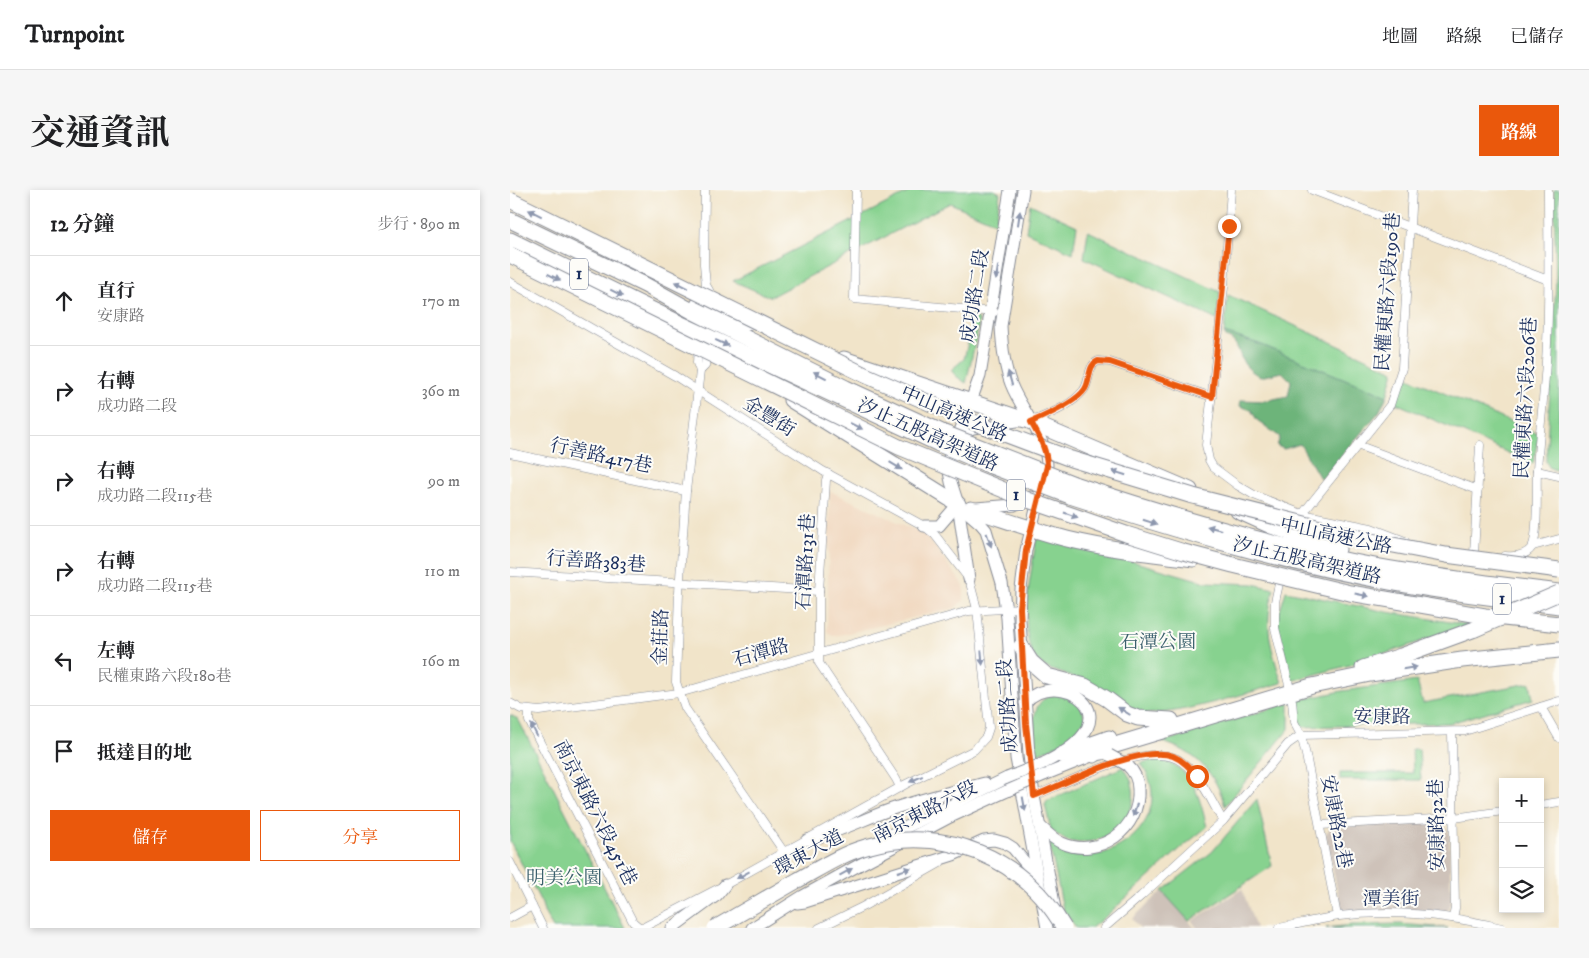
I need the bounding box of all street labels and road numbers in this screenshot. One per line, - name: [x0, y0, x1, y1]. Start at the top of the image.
- street label: 民權東路六段190巷: [1371, 212, 1405, 372]
- street label: 成功路二段: [956, 247, 994, 345]
- road number: 1: [570, 258, 588, 290]
- street label: 民權東路六段206巷: [1510, 316, 1542, 480]
- street label: 中山高速公路: [897, 381, 1011, 447]
- street label: 金豐街: [739, 392, 799, 442]
- street label: 汐止五股高架道路: [854, 394, 1002, 476]
- street label: 行善路417巷: [548, 434, 654, 478]
- road number: 1: [1007, 480, 1025, 510]
- street label: 石潭路131巷: [792, 513, 820, 611]
- street label: 中山高速公路: [1278, 513, 1394, 559]
- street label: 汐止五股高架道路: [1230, 533, 1384, 589]
- street label: 行善路383巷: [545, 547, 647, 577]
- road number: 1: [1493, 584, 1511, 614]
- street label: 金莊路: [649, 608, 673, 666]
- street label: 石潭路: [730, 634, 792, 672]
- street label: 成功路二段: [993, 658, 1023, 754]
- street label: 安康路: [1353, 706, 1411, 729]
- street label: 南京東路六段451巷: [548, 736, 642, 890]
- street label: 安康路22巷: [1316, 773, 1356, 871]
- street label: 南京東路六段: [869, 776, 981, 848]
- street label: 安康路32巷: [1425, 779, 1449, 871]
- street label: 環東大道: [770, 825, 848, 881]
- street label: 潭美街: [1362, 888, 1420, 911]

